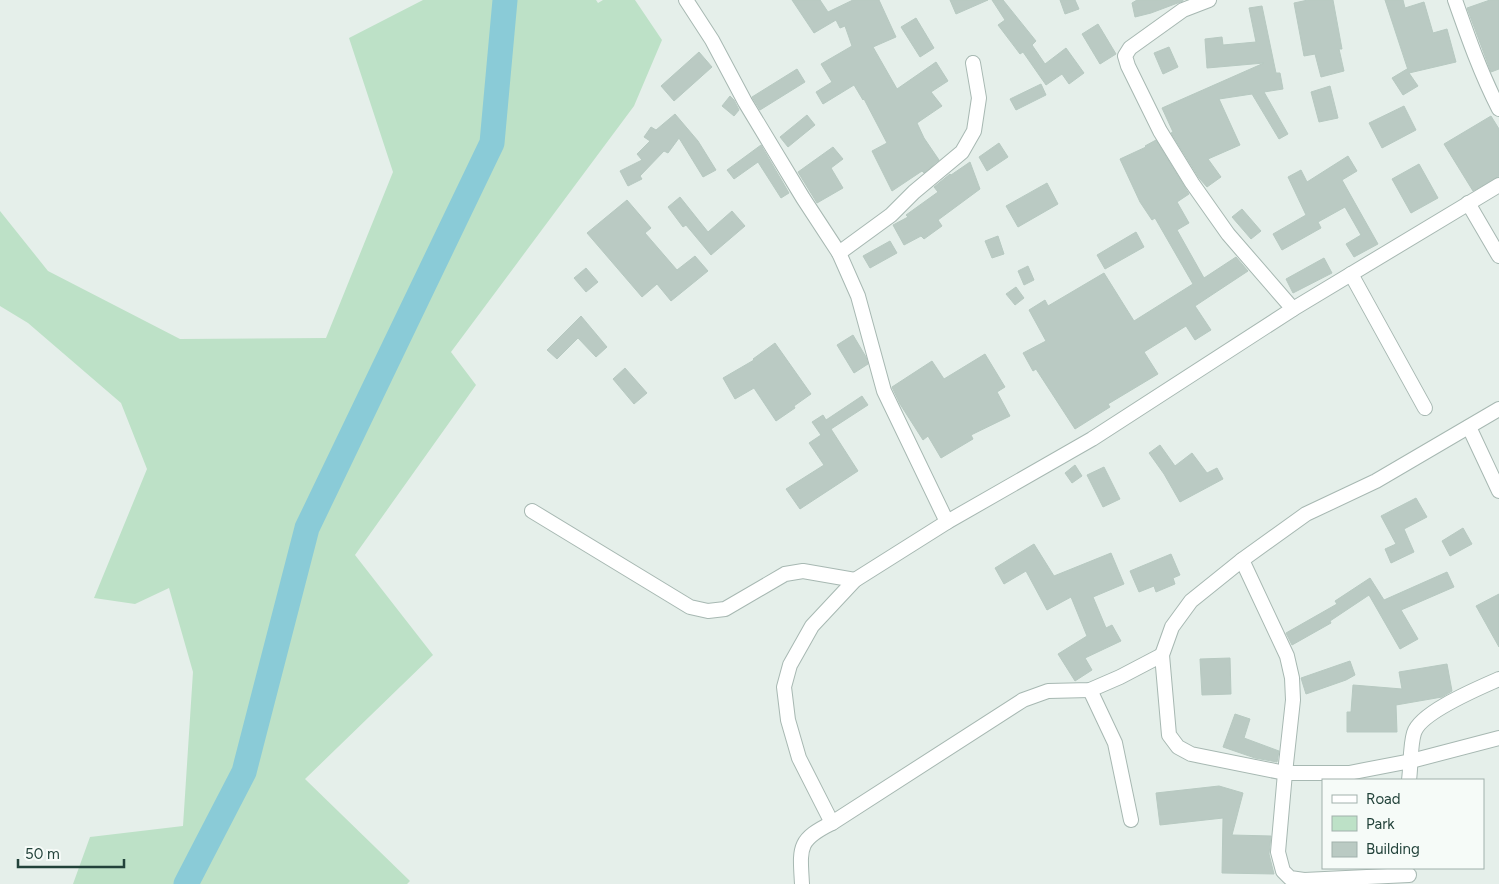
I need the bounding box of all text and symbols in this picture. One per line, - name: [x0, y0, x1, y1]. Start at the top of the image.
- legend: [1322, 779, 1484, 869]
- text: Road: [1366, 790, 1401, 808]
- text: Park: [1366, 815, 1395, 833]
- scale bar: [18, 836, 124, 868]
- text: Building: [1366, 840, 1420, 858]
- text: 50 m: [25, 845, 60, 863]

